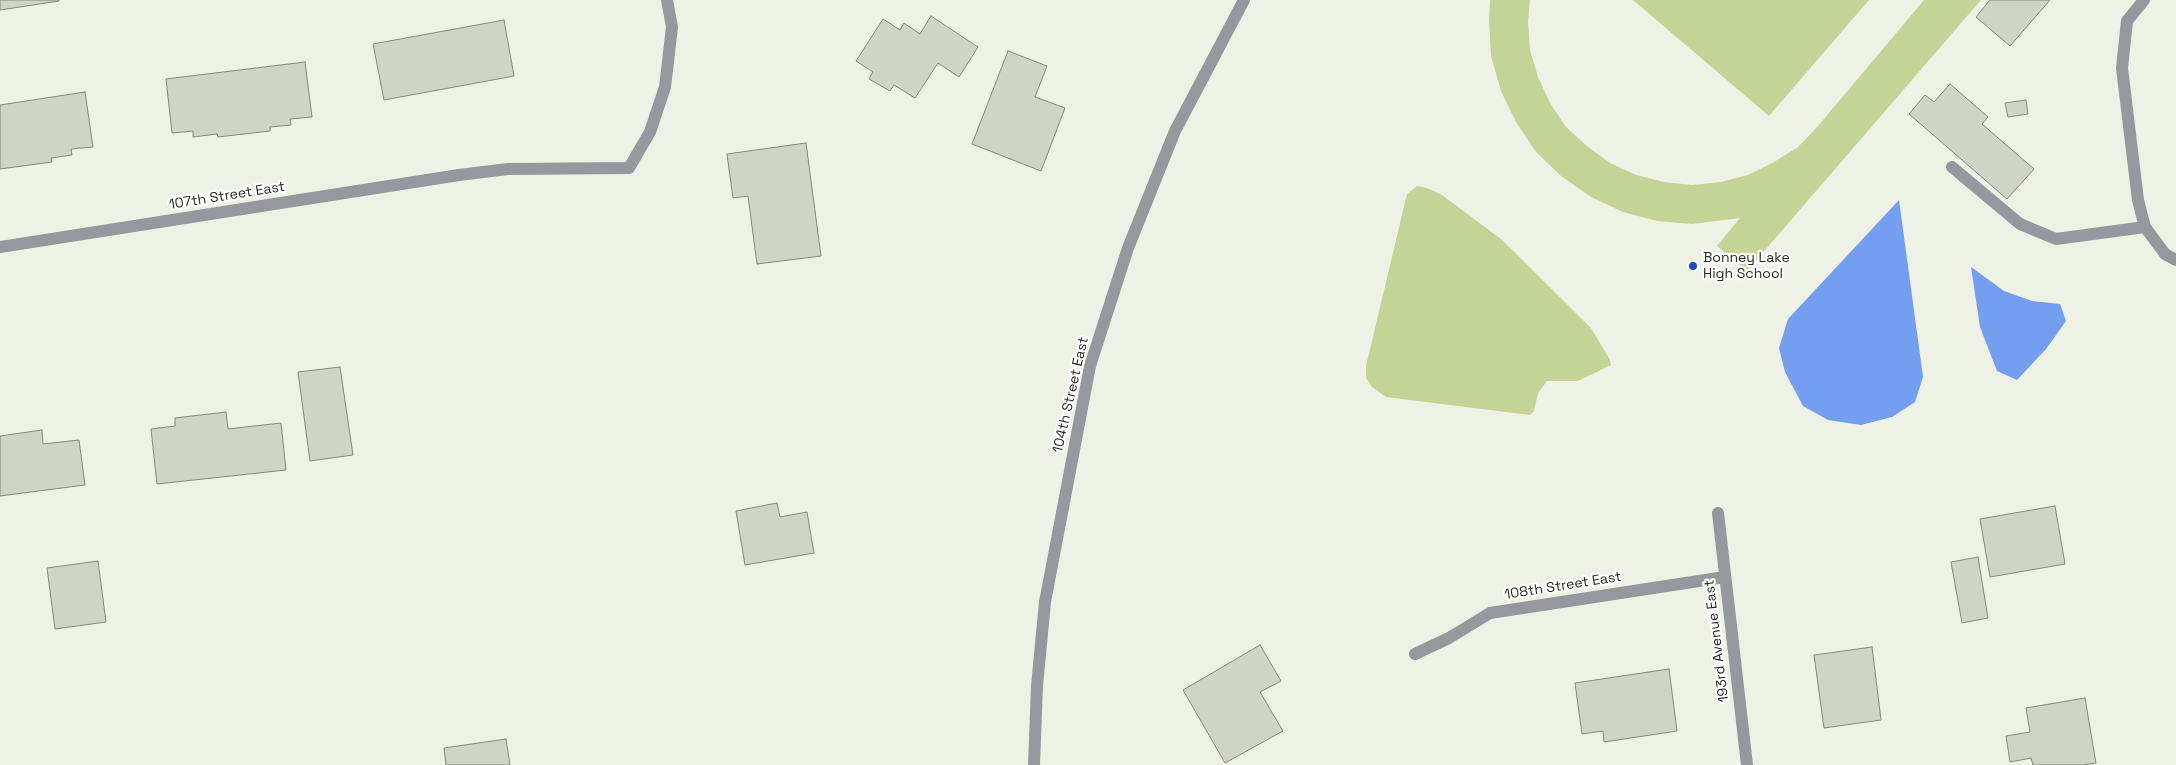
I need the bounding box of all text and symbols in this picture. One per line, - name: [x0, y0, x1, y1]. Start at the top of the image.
- street label: 107th Street East: [168, 179, 286, 213]
- place label: Bonney Lake High School: [1703, 250, 1790, 282]
- marker: Bonney Lake High School: [1687, 260, 1699, 272]
- street label: 104th Street East: [1050, 336, 1092, 454]
- street label: 108th Street East: [1503, 568, 1623, 604]
- street label: 193rd Avenue East: [1701, 579, 1733, 703]

